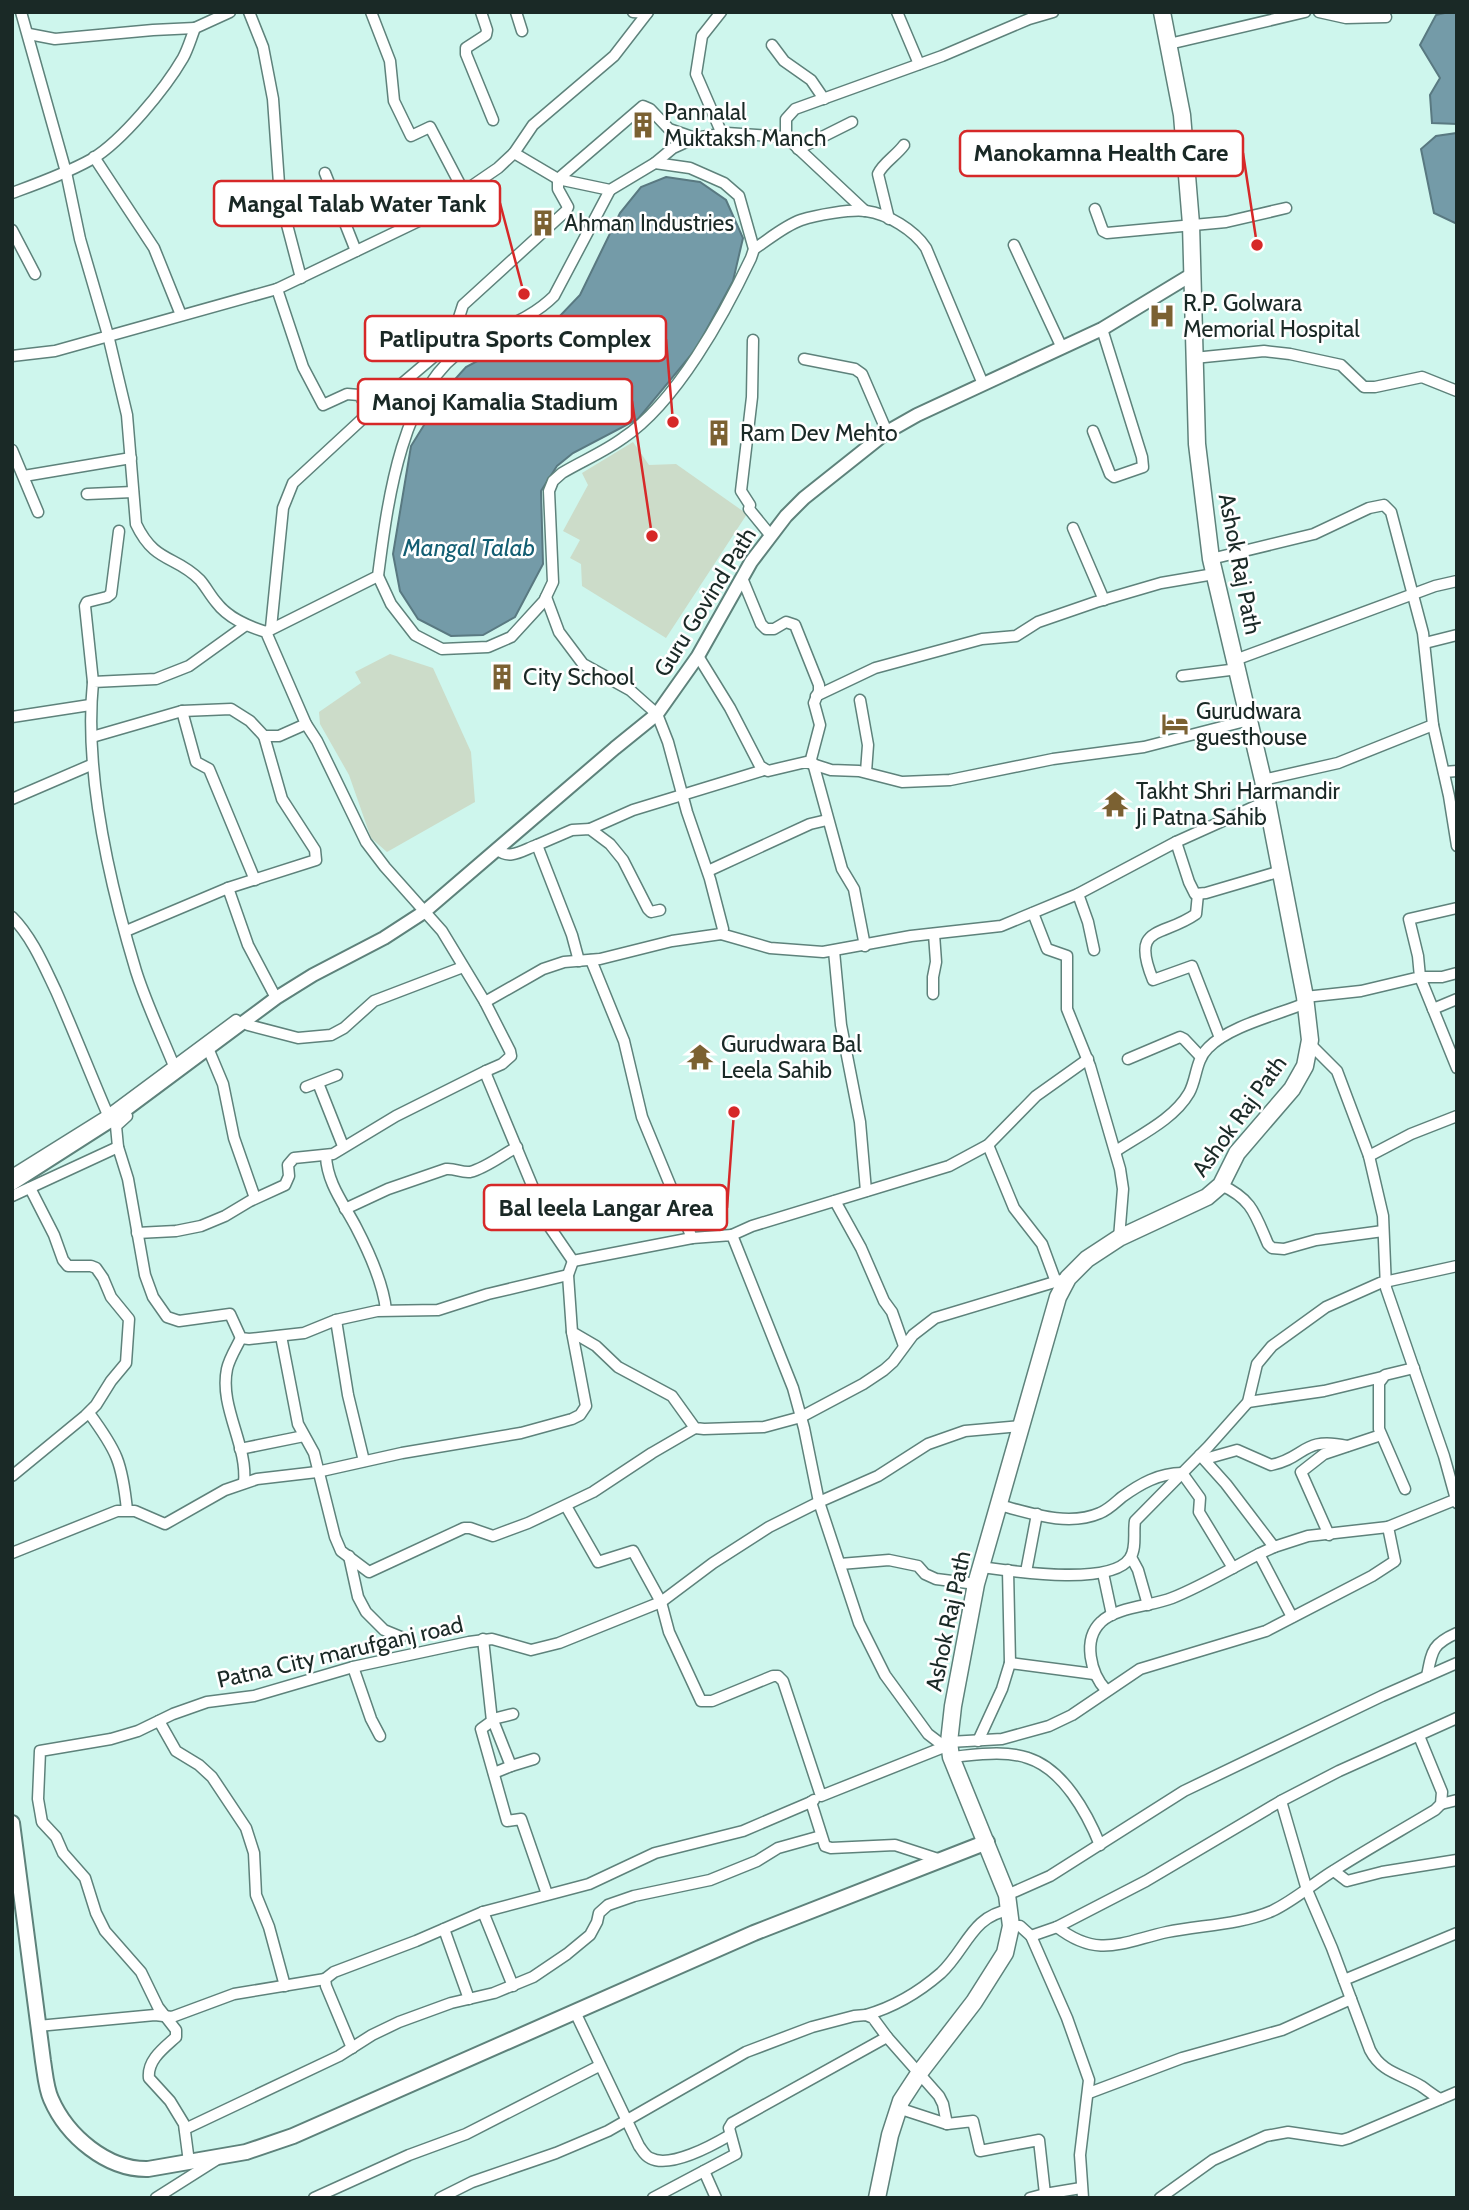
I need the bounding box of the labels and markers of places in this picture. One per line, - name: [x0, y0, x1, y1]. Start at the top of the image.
- place label: Pannalal Muktaksh Manch: [664, 98, 826, 152]
- building icon: Pannalal Muktaksh Manch: [628, 110, 658, 140]
- callout: Manokamna Health Care: [960, 131, 1243, 176]
- callout: Mangal Talab Water Tank: [214, 181, 500, 226]
- building icon: Ahman Industries: [528, 208, 558, 238]
- place label: Ahman Industries: [564, 209, 734, 237]
- place label: R.P. Golwara Memorial Hospital: [1183, 289, 1360, 343]
- hospital icon: R.P. Golwara Memorial Hospital: [1147, 301, 1177, 331]
- callout: Patliputra Sports Complex: [365, 316, 666, 361]
- callout: Manoj Kamalia Stadium: [358, 379, 632, 424]
- building icon: Ram Dev Mehto: [704, 418, 734, 448]
- place label: Ram Dev Mehto: [740, 419, 898, 447]
- building icon: City School: [487, 662, 517, 692]
- place label: City School: [523, 663, 635, 691]
- place label: Gurudwara guesthouse: [1196, 697, 1307, 751]
- hotel icon: Gurudwara guesthouse: [1160, 709, 1190, 739]
- place label: Takht Shri Harmandir Ji Patna Sahib: [1135, 777, 1341, 831]
- temple icon: Takht Shri Harmandir Ji Patna Sahib: [1100, 789, 1130, 819]
- place label: Gurudwara Bal Leela Sahib: [721, 1030, 862, 1084]
- temple icon: Gurudwara Bal Leela Sahib: [685, 1042, 715, 1072]
- callout: Bal leela Langar Area: [484, 1185, 727, 1230]

